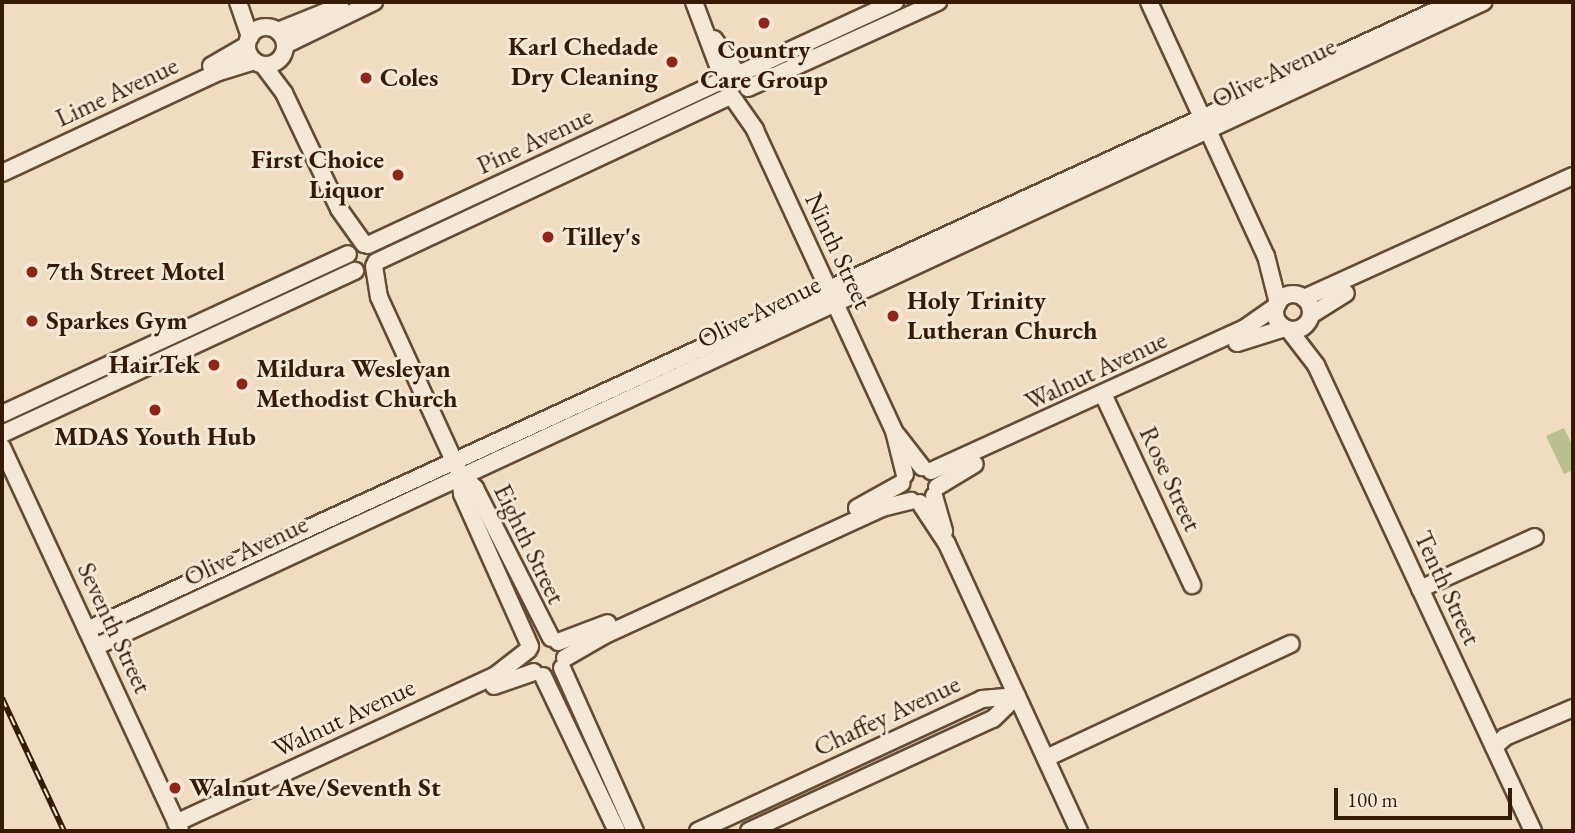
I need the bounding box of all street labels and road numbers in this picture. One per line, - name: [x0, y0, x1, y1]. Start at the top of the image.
- street label: Olive Avenue: [1207, 31, 1341, 115]
- street label: Lime Avenue: [51, 50, 183, 134]
- street label: Pine Avenue: [472, 101, 598, 181]
- street label: Ninth Street: [798, 188, 878, 314]
- street label: Olive Avenue: [692, 269, 826, 355]
- street label: Walnut Avenue: [1020, 324, 1172, 418]
- street label: Rose Street: [1132, 422, 1208, 536]
- street label: Eighth Street: [487, 479, 571, 609]
- street label: Olive Avenue: [179, 509, 313, 593]
- street label: Tenth Street: [1407, 526, 1487, 650]
- street label: Seventh Street: [70, 558, 158, 698]
- street label: Chaffey Avenue: [809, 669, 965, 763]
- street label: Walnut Avenue: [268, 671, 420, 765]

